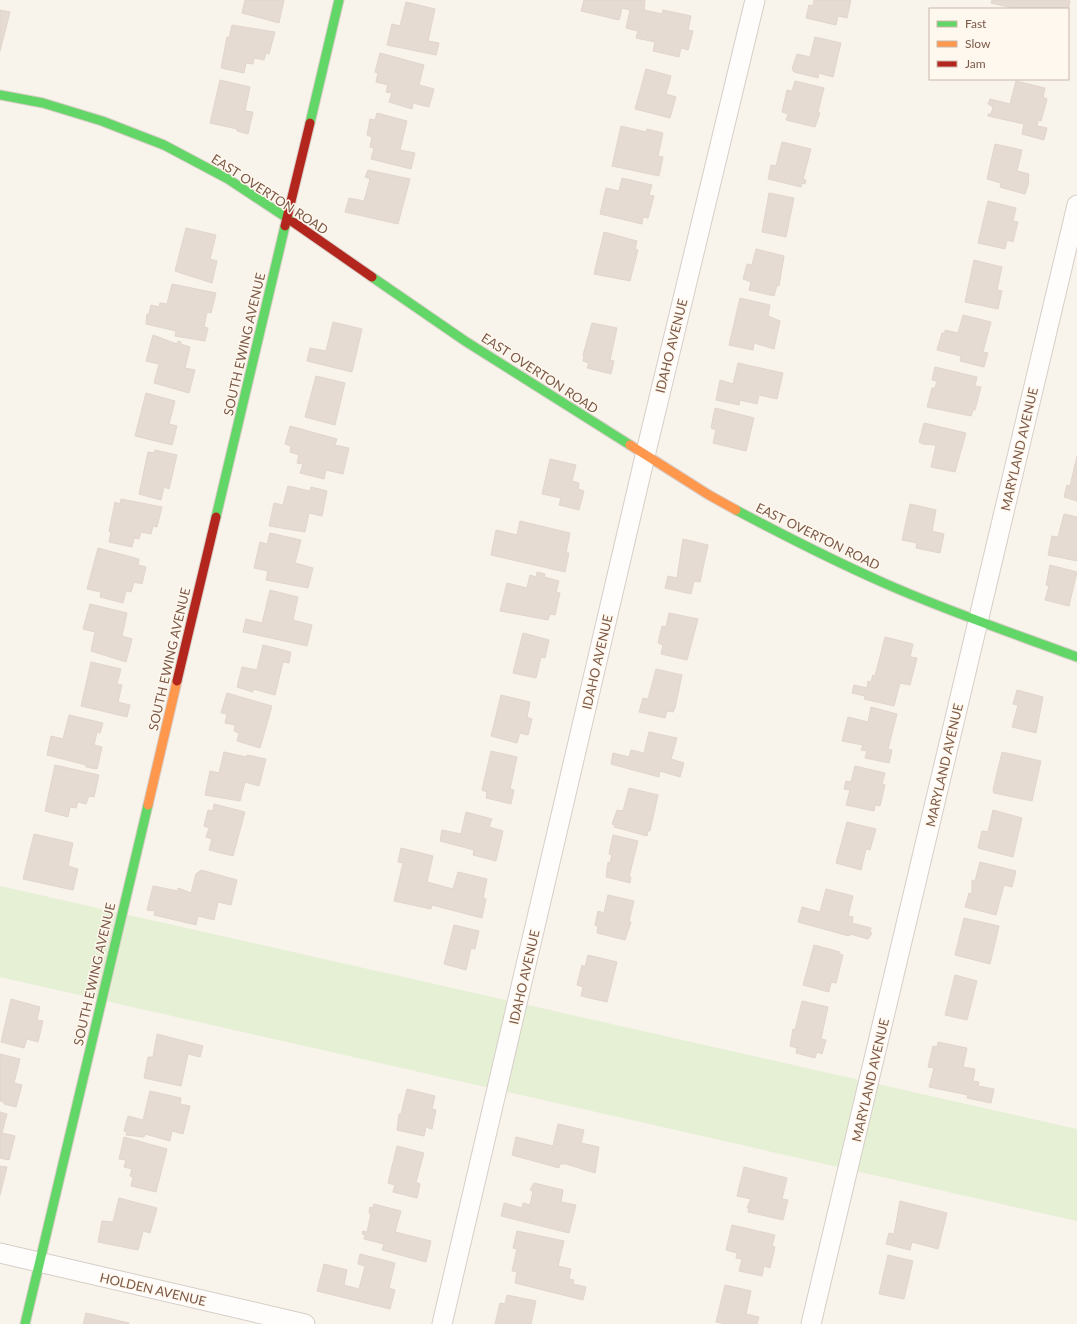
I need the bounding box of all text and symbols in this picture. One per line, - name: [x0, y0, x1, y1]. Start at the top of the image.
- legend: [929, 8, 1069, 80]
- text: Fast: [965, 16, 987, 31]
- text: Slow: [965, 36, 991, 51]
- text: Jam: [965, 56, 986, 71]
- street label: EAST OVERTON ROAD: [209, 150, 332, 238]
- street label: SOUTH EWING AVENUE: [220, 271, 268, 417]
- street label: IDAHO AVENUE: [652, 297, 690, 395]
- street label: EAST OVERTON ROAD: [479, 329, 602, 417]
- street label: MARYLAND AVENUE: [997, 386, 1041, 512]
- street label: EAST OVERTON ROAD: [753, 499, 883, 573]
- street label: SOUTH EWING AVENUE: [145, 586, 193, 732]
- street label: IDAHO AVENUE: [578, 613, 616, 711]
- street label: MARYLAND AVENUE: [922, 702, 966, 828]
- street label: SOUTH EWING AVENUE: [70, 901, 118, 1047]
- street label: IDAHO AVENUE: [505, 928, 543, 1026]
- street label: MARYLAND AVENUE: [848, 1017, 892, 1143]
- street label: HOLDEN AVENUE: [98, 1269, 208, 1309]

